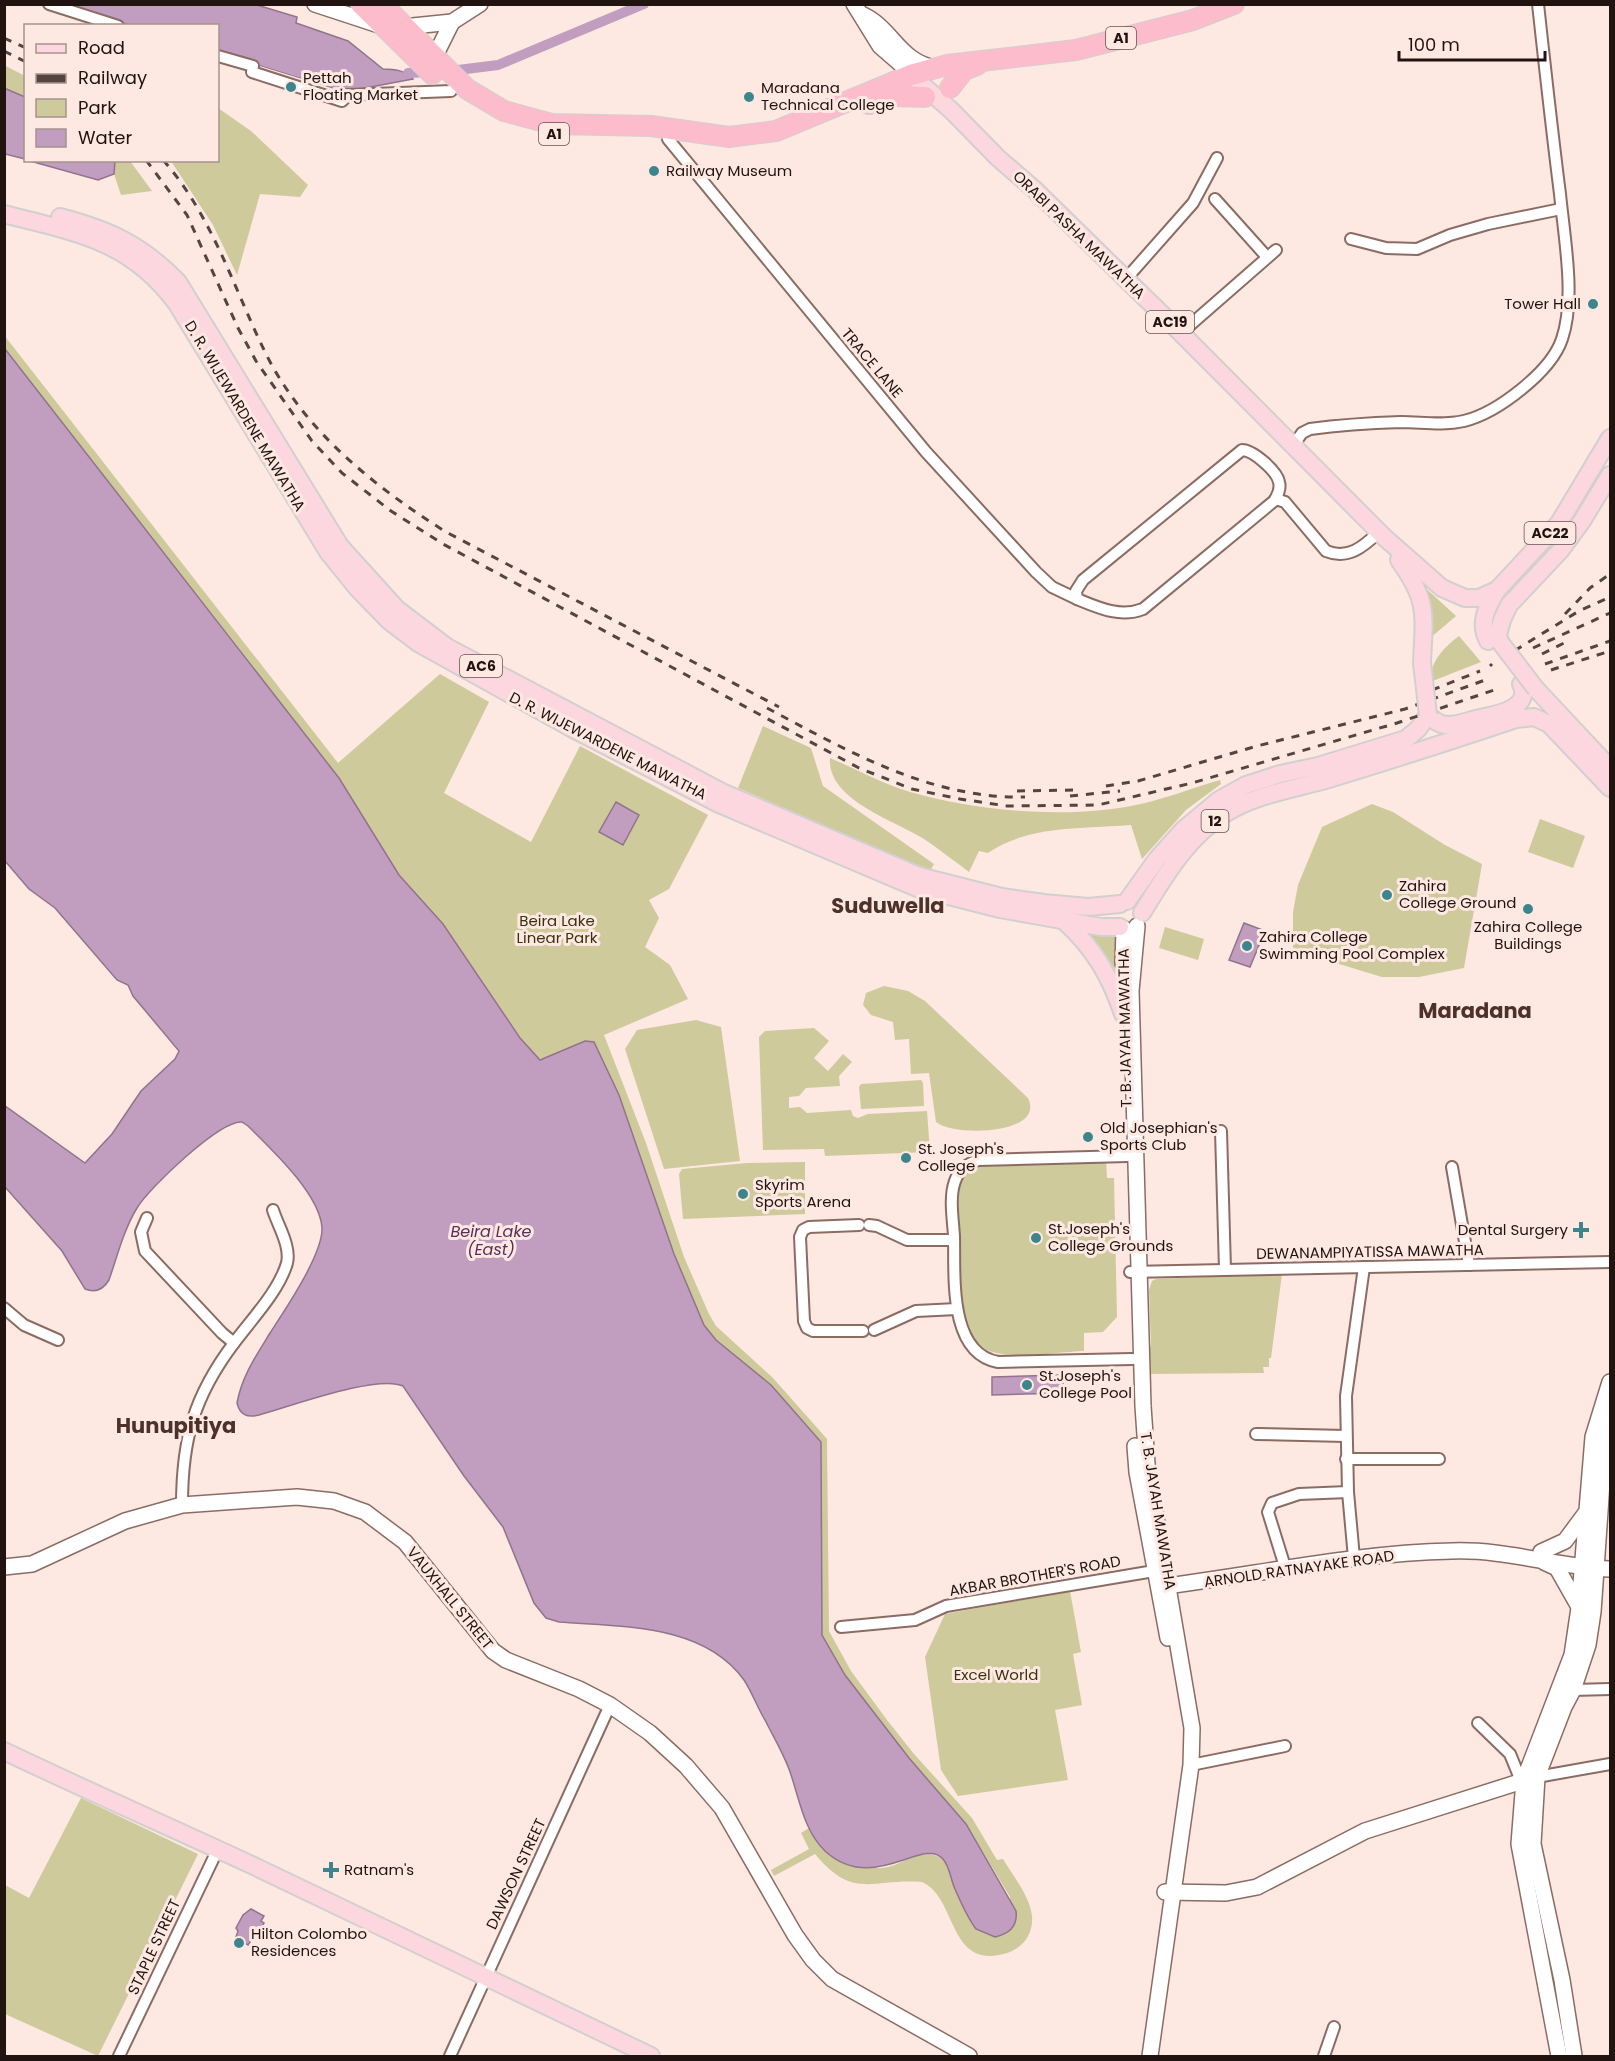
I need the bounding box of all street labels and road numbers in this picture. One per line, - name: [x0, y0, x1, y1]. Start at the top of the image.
- road number: A1: [1106, 27, 1136, 49]
- road number: A1: [539, 123, 569, 145]
- street label: ORABI PASHA MAWATHA: [1009, 166, 1150, 303]
- road number: AC19: [1146, 311, 1194, 333]
- street label: D. R. WIJEWARDENE MAWATHA: [180, 317, 311, 515]
- street label: TRACE LANE: [837, 323, 908, 402]
- road number: AC22: [1524, 522, 1576, 544]
- road number: AC6: [460, 655, 502, 677]
- street label: D. R. WIJEWARDENE MAWATHA: [506, 687, 710, 805]
- road number: 12: [1202, 810, 1228, 832]
- street label: T. B. JAYAH MAWATHA: [1113, 948, 1136, 1108]
- street label: DEWANAMPIYATISSA MAWATHA: [1256, 1239, 1484, 1264]
- street label: T. B. JAYAH MAWATHA: [1136, 1431, 1181, 1591]
- street label: VAUXHALL STREET: [402, 1542, 498, 1654]
- street label: ARNOLD RATNAYAKE ROAD: [1202, 1545, 1395, 1592]
- street label: AKBAR BROTHER'S ROAD: [948, 1550, 1122, 1601]
- street label: DAWSON STREET: [481, 1815, 550, 1933]
- street label: STAPLE STREET: [122, 1895, 185, 1998]

